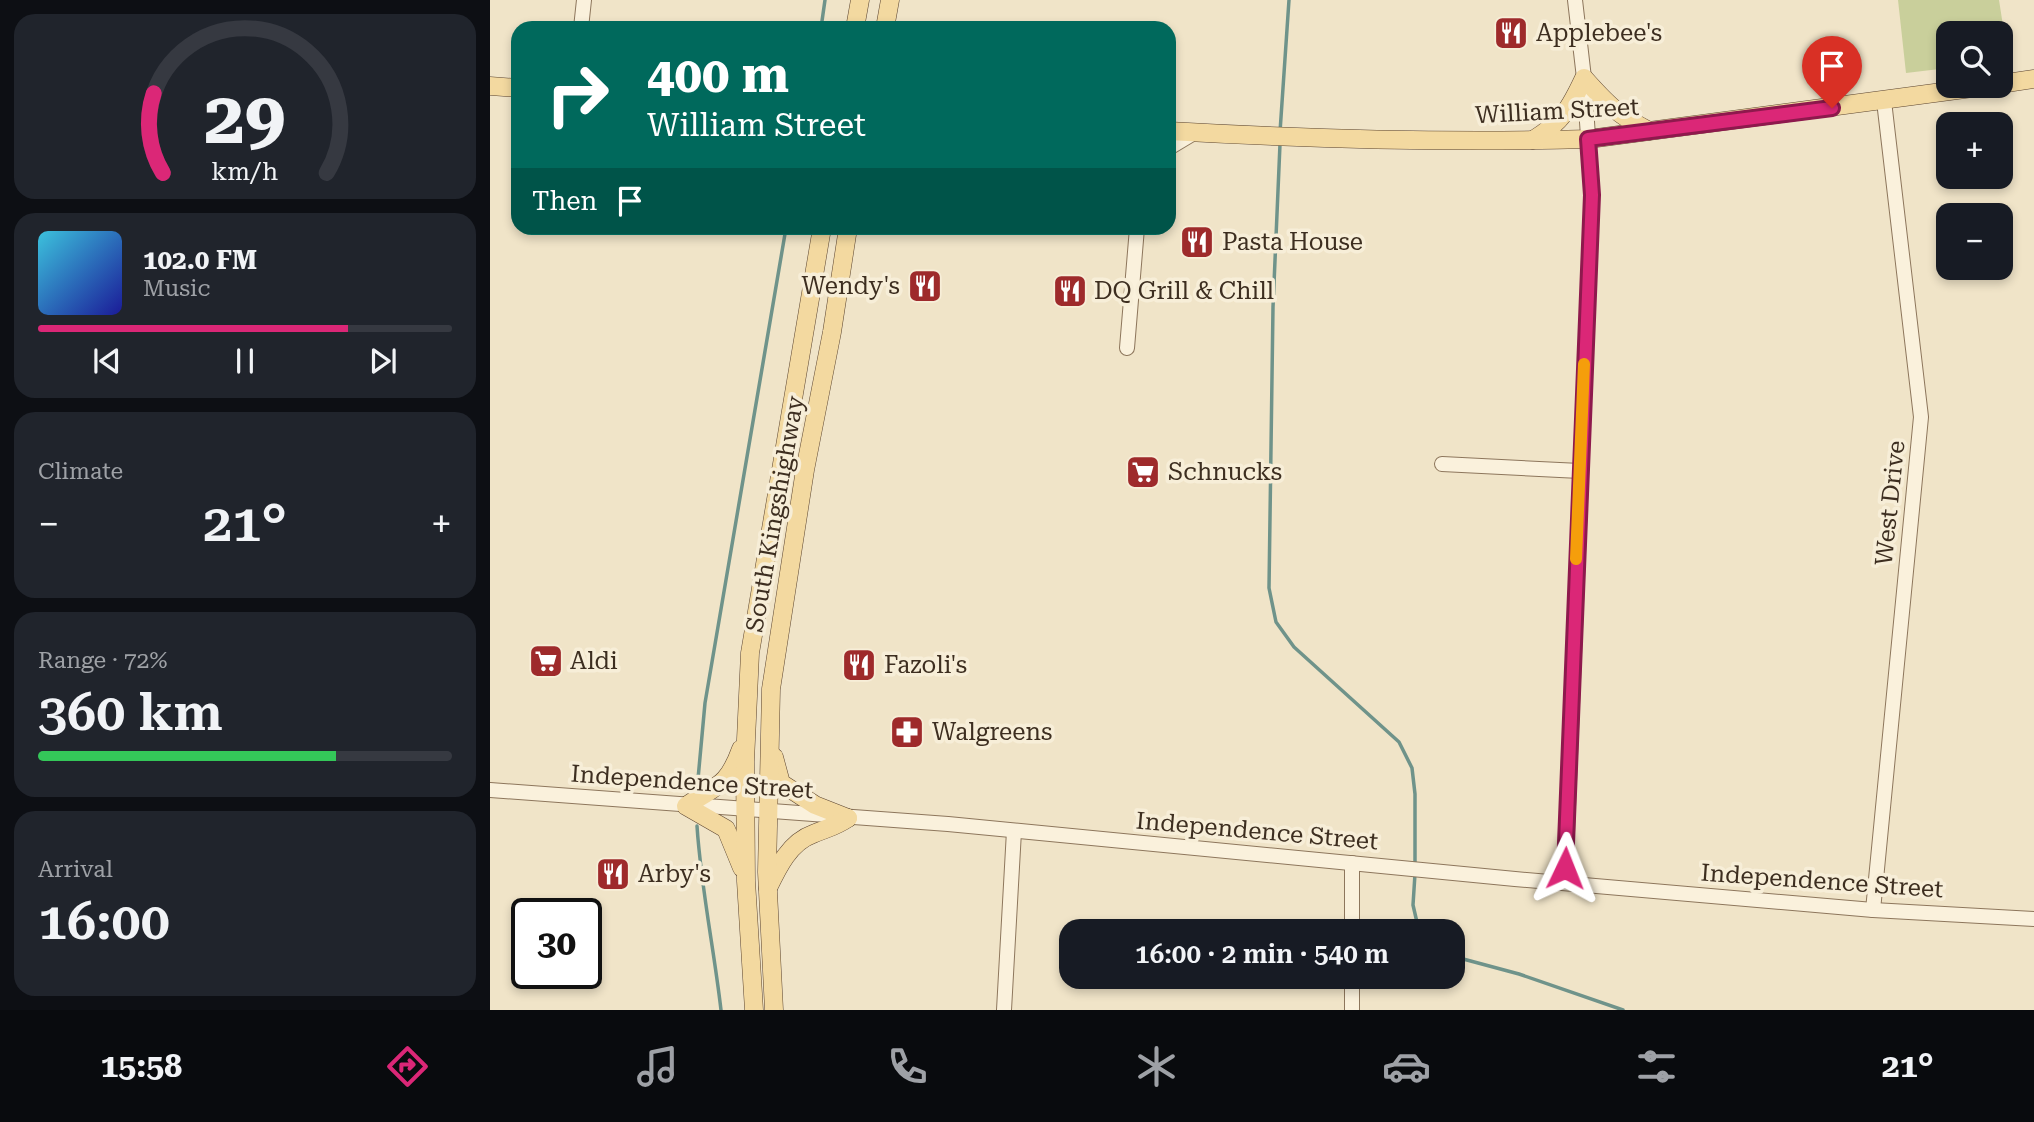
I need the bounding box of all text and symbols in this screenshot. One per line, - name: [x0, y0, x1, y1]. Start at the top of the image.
- restaurant icon: Applebee's: [1492, 14, 1530, 52]
- place label: Applebee's: [1536, 19, 1662, 47]
- map controls: [1936, 21, 2013, 280]
- button: search: [1936, 21, 2013, 98]
- pin: [1802, 36, 1862, 108]
- text: 400 m: [647, 47, 789, 104]
- icon: arrive: [1813, 47, 1851, 85]
- icon: right: [532, 49, 623, 140]
- text: 29: [204, 76, 286, 161]
- street label: William Street: [1474, 93, 1640, 129]
- text: William Street: [647, 106, 866, 144]
- button: +: [1936, 112, 2013, 189]
- text: km/h: [212, 156, 278, 185]
- icon: arrive: [611, 182, 649, 220]
- text: Then: [532, 186, 597, 216]
- button: −: [1936, 203, 2013, 280]
- restaurant icon: Pasta House: [1178, 223, 1216, 261]
- place label: Pasta House: [1222, 228, 1363, 256]
- text: 102.0 FM: [143, 245, 257, 275]
- restaurant icon: Wendy's: [906, 267, 944, 305]
- place label: Wendy's: [801, 272, 900, 300]
- restaurant icon: DQ Grill & Chill: [1051, 272, 1089, 310]
- text: Music: [143, 275, 210, 302]
- place label: DQ Grill & Chill: [1094, 277, 1274, 305]
- icon: previous: [88, 342, 126, 380]
- icon: pause: [226, 342, 264, 380]
- icon: next: [364, 342, 402, 380]
- street label: South Kingshighway: [740, 393, 810, 634]
- street label: West Drive: [1870, 439, 1910, 567]
- supermarket icon: Schnucks: [1124, 453, 1162, 491]
- text: Climate: [38, 458, 123, 485]
- place label: Schnucks: [1168, 458, 1282, 486]
- text: 21°: [203, 493, 287, 554]
- text: −: [38, 502, 59, 546]
- text: +: [431, 502, 452, 546]
- supermarket icon: Aldi: [527, 642, 565, 680]
- restaurant icon: Fazoli's: [840, 646, 878, 684]
- text: Range · 72%: [38, 647, 167, 674]
- place label: Aldi: [570, 647, 618, 675]
- place label: Fazoli's: [884, 651, 967, 679]
- text: 360 km: [38, 682, 223, 743]
- pharmacy icon: Walgreens: [888, 713, 926, 751]
- place label: Walgreens: [932, 718, 1052, 746]
- street label: Independence Street: [570, 760, 814, 804]
- street label: Independence Street: [1135, 806, 1379, 856]
- position arrow: [1528, 831, 1602, 905]
- restaurant icon: Arby's: [594, 855, 632, 893]
- text: Arrival: [38, 856, 113, 883]
- street label: Independence Street: [1700, 859, 1944, 903]
- place label: Arby's: [638, 860, 711, 888]
- text: 16:00: [38, 891, 170, 952]
- speed limit sign: 30: [511, 898, 602, 989]
- text: 16:00 · 2 min · 540 m: [1135, 939, 1389, 969]
- icon: directions: [383, 1042, 432, 1091]
- icon: music: [633, 1042, 682, 1091]
- icon: phone: [883, 1042, 932, 1091]
- icon: climate: [1132, 1042, 1181, 1091]
- icon: car: [1382, 1042, 1431, 1091]
- icon: filters: [1632, 1042, 1681, 1091]
- text: 15:58: [100, 1047, 182, 1085]
- text: 21°: [1882, 1047, 1934, 1085]

